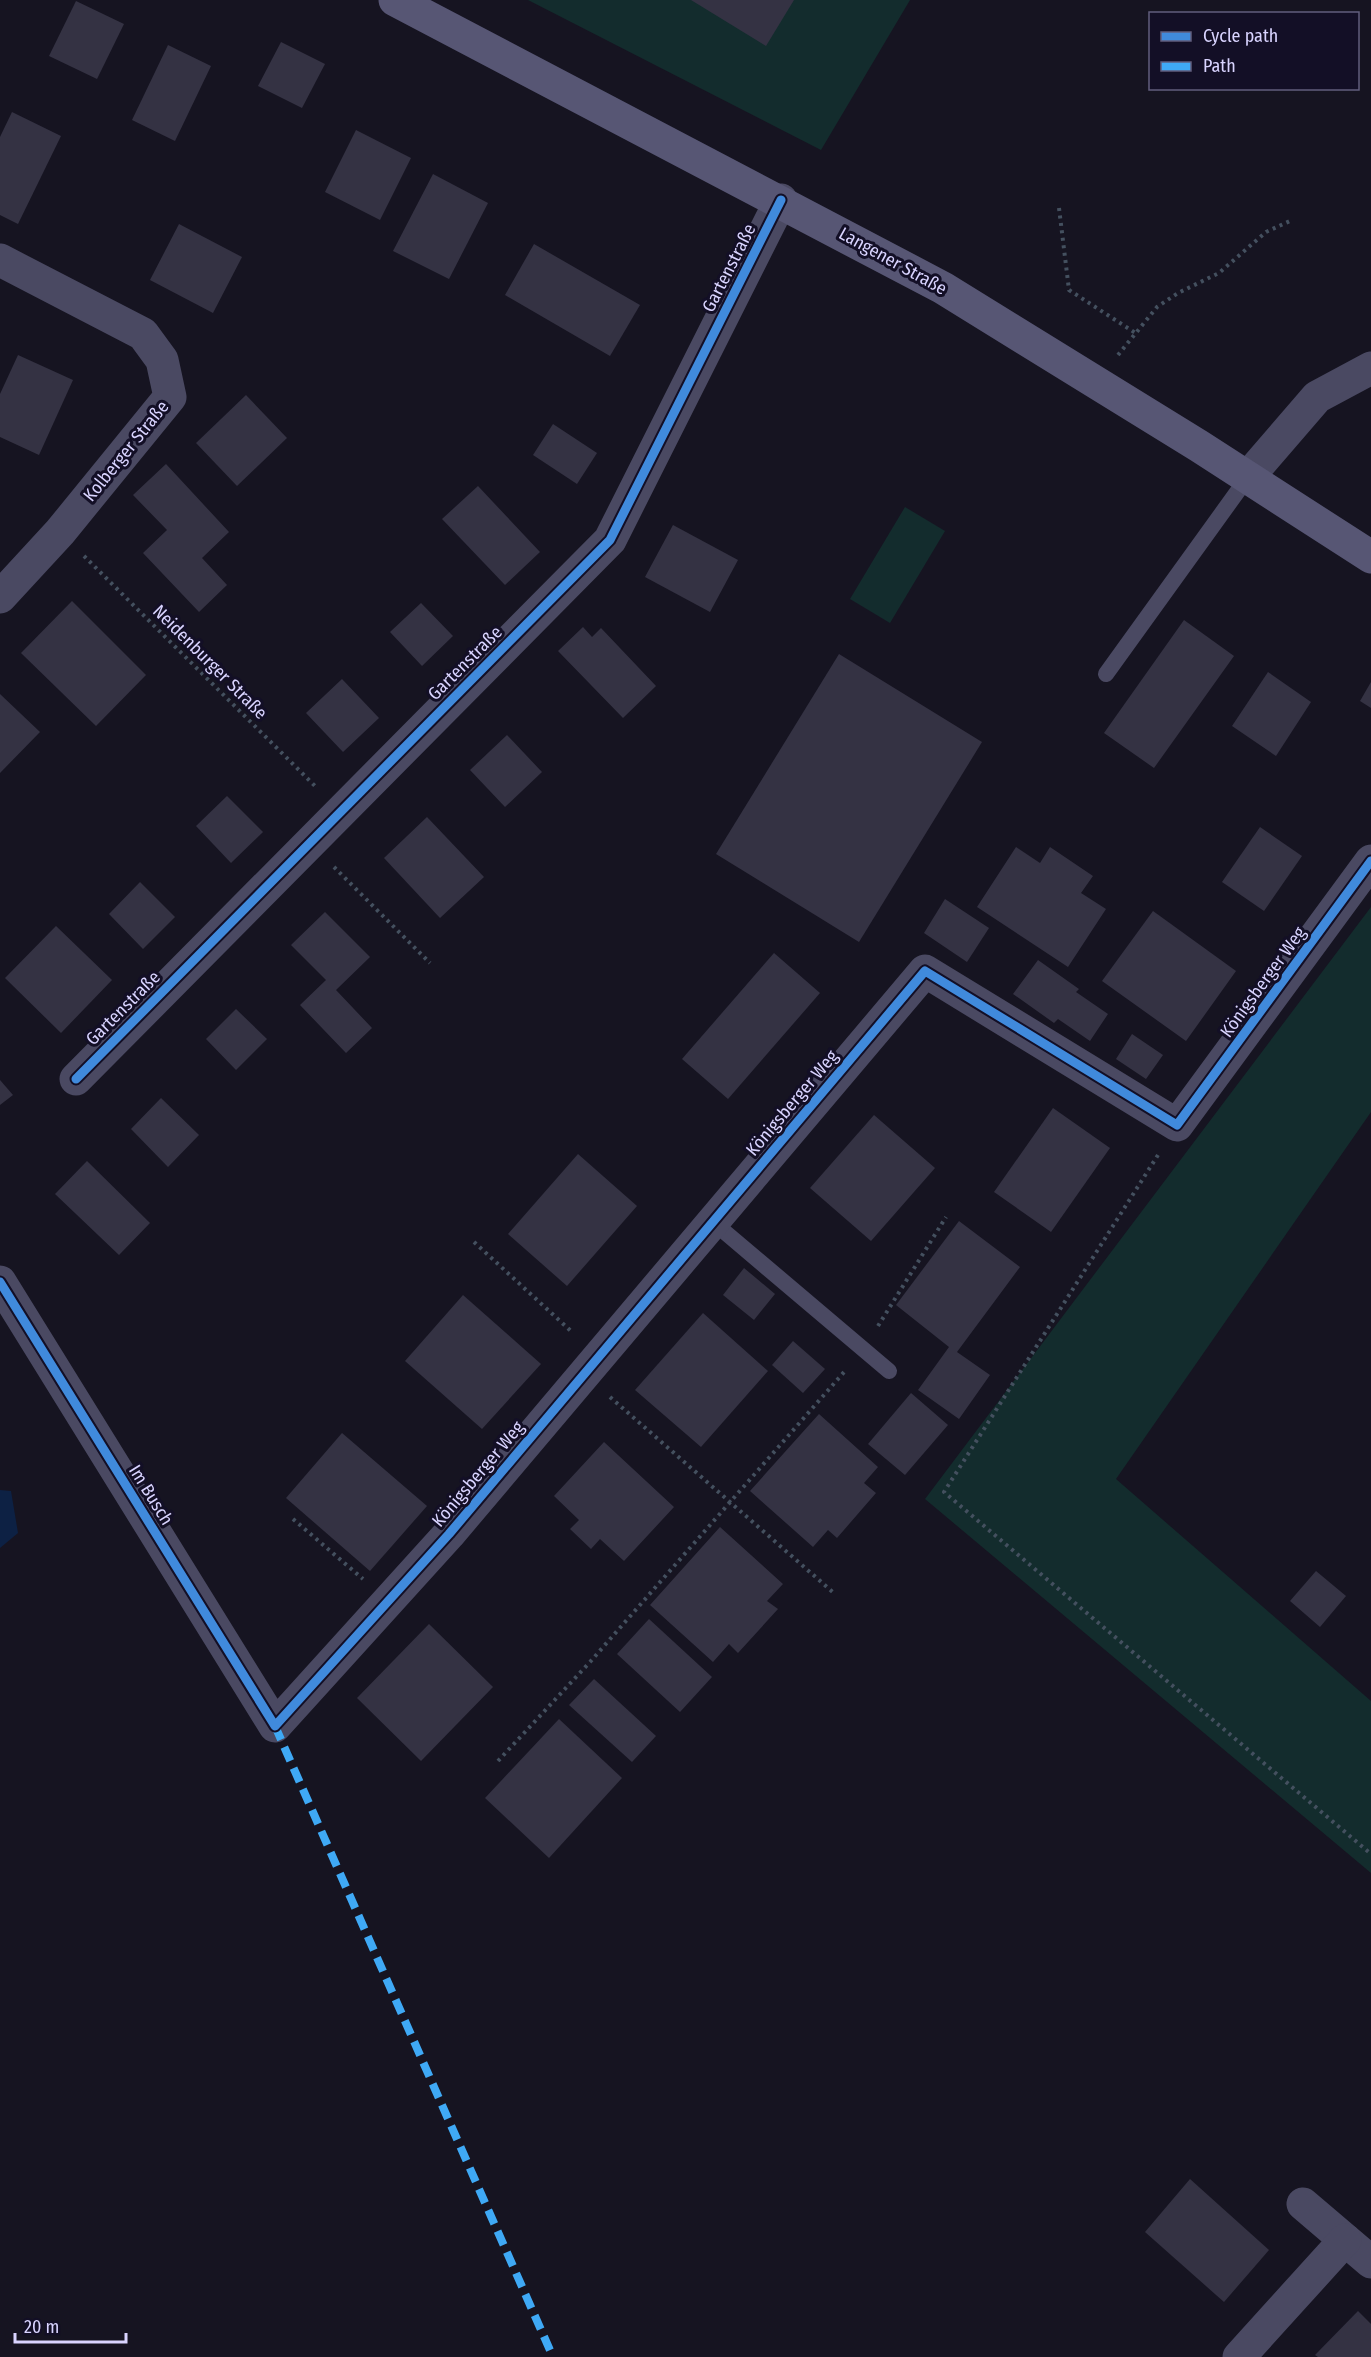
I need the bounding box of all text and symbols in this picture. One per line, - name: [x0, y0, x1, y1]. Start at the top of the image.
- legend: [1149, 12, 1359, 90]
- text: Cycle path: [1203, 25, 1278, 47]
- text: Path: [1203, 55, 1236, 77]
- street label: Gartenstraße: [697, 220, 761, 316]
- street label: Langener Straße: [835, 222, 951, 300]
- street label: Kolberger Straße: [79, 396, 173, 506]
- street label: Neidenburger Straße: [148, 600, 272, 724]
- street label: Gartenstraße: [423, 621, 507, 705]
- street label: Königsberger Weg: [1215, 922, 1311, 1042]
- street label: Gartenstraße: [81, 966, 165, 1050]
- street label: Königsberger Weg: [741, 1045, 843, 1160]
- street label: Königsberger Weg: [427, 1416, 529, 1531]
- street label: Im Busch: [124, 1461, 178, 1529]
- scale bar: [15, 2306, 126, 2344]
- text: 20 m: [24, 2316, 59, 2338]

